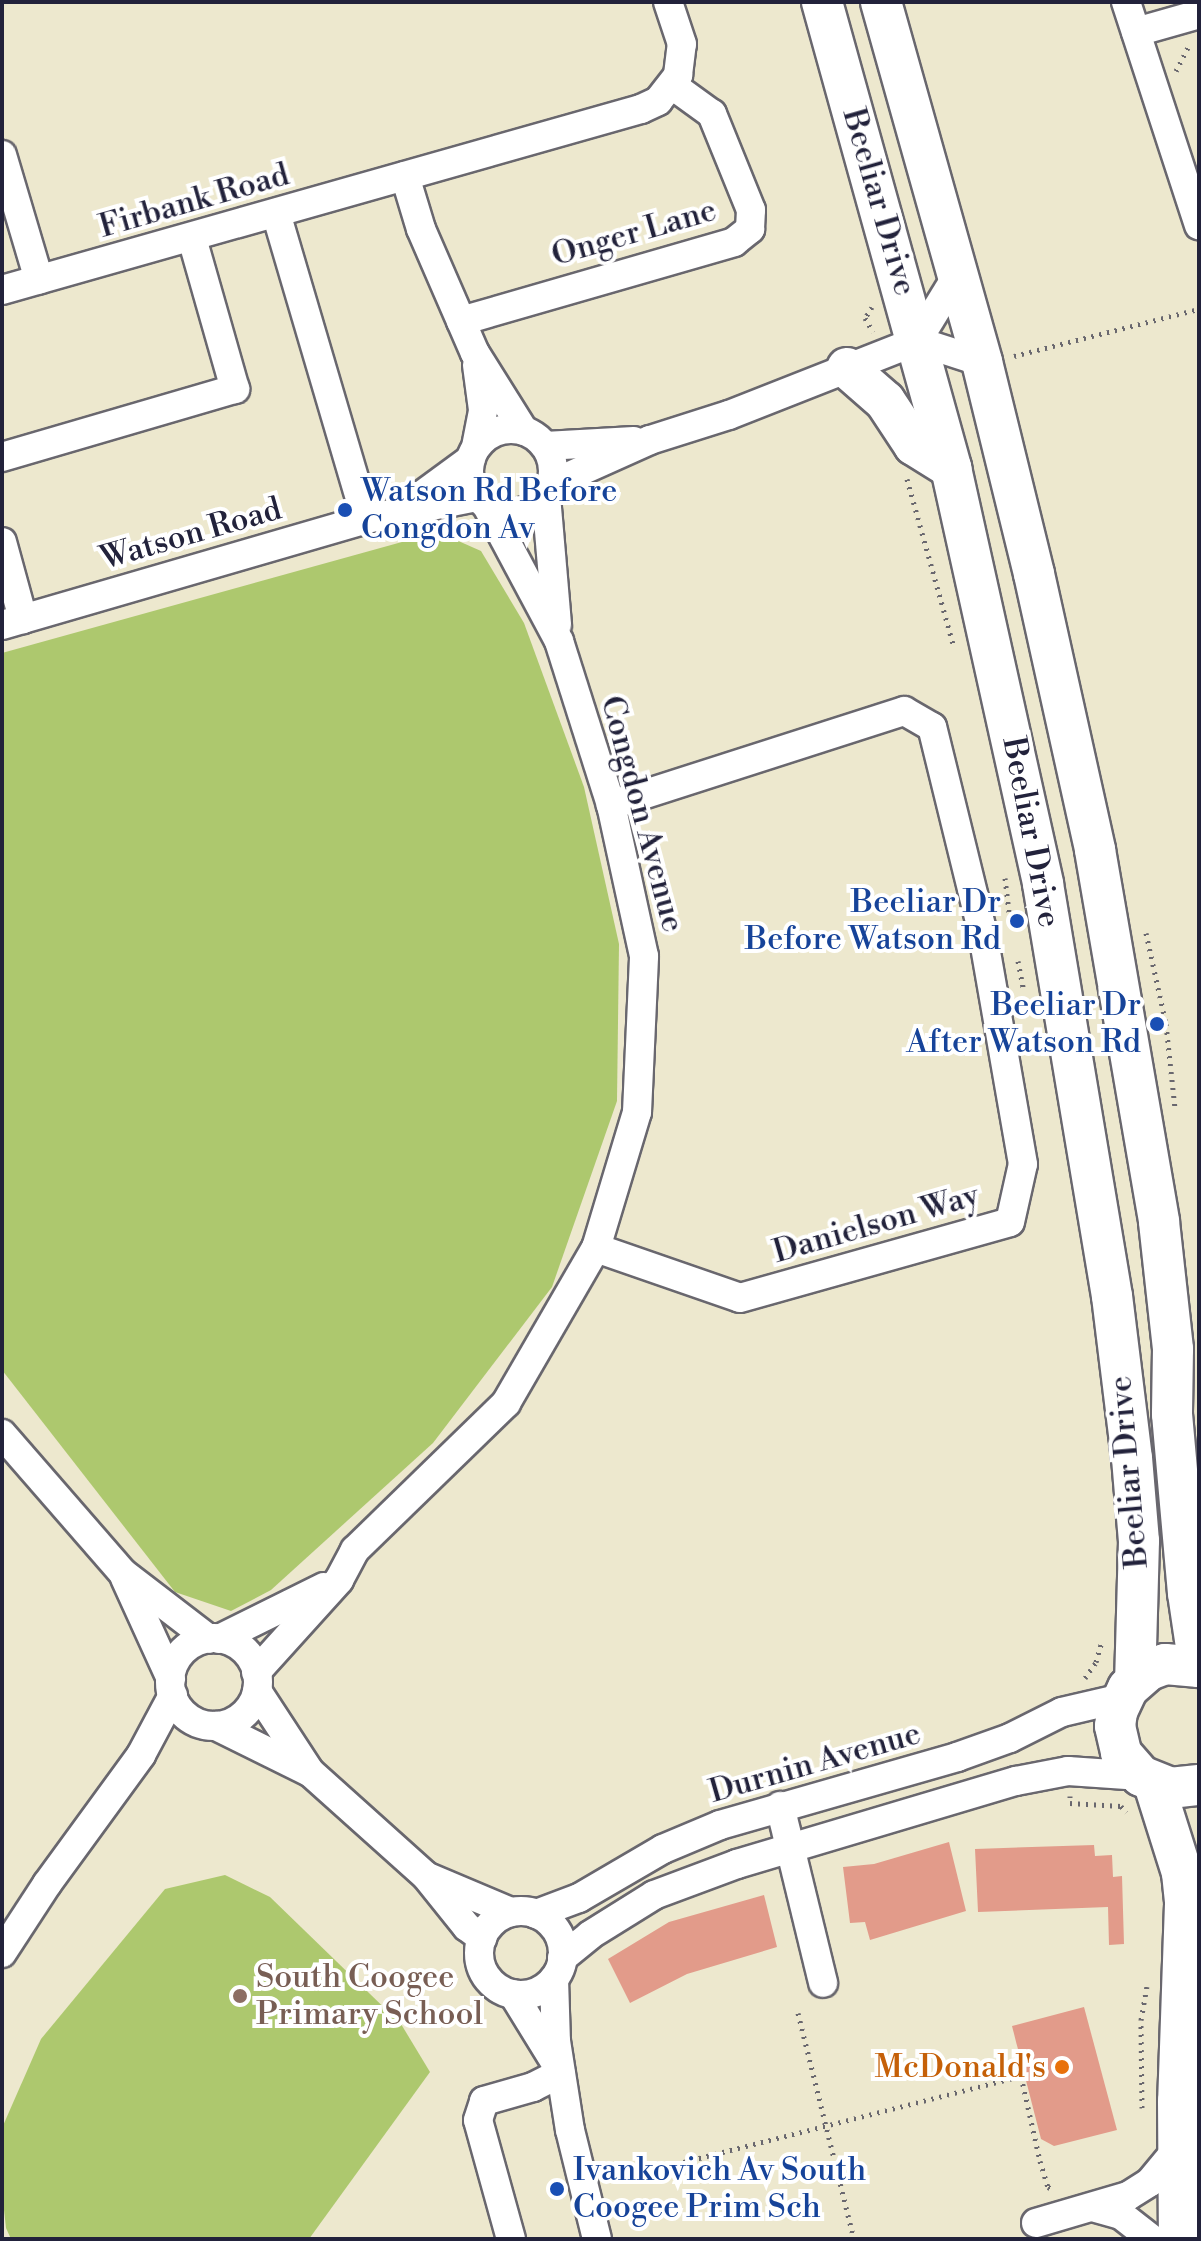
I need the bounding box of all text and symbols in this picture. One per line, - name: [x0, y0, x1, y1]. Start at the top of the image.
- street label: Beeliar Drive: [834, 104, 924, 300]
- street label: Firbank Road: [95, 156, 293, 246]
- street label: Onger Lane: [547, 191, 721, 275]
- place label: Watson Rd Before Congdon Av: [361, 473, 617, 548]
- street label: Watson Road: [96, 490, 286, 578]
- marker: Watson Rd Before Congdon Av: [336, 501, 354, 519]
- street label: Congdon Avenue: [592, 692, 692, 936]
- street label: Beeliar Drive: [994, 734, 1068, 930]
- place label: Beeliar Dr Before Watson Rd: [745, 884, 1001, 959]
- marker: Beeliar Dr Before Watson Rd: [1008, 912, 1026, 930]
- place label: Beeliar Dr After Watson Rd: [906, 987, 1141, 1062]
- marker: Beeliar Dr After Watson Rd: [1148, 1015, 1166, 1033]
- street label: Danielson Way: [769, 1176, 983, 1272]
- street label: Beeliar Drive: [1101, 1374, 1157, 1570]
- street label: Durnin Avenue: [705, 1714, 925, 1812]
- place label: South Coogee Primary School: [256, 1959, 483, 2034]
- marker: South Coogee Primary School: [231, 1987, 249, 2005]
- place label: McDonald's: [875, 2048, 1046, 2086]
- marker: McDonald's: [1053, 2058, 1071, 2076]
- place label: Ivankovich Av South Coogee Prim Sch: [573, 2152, 866, 2227]
- marker: Ivankovich Av South Coogee Prim Sch: [548, 2180, 566, 2198]

